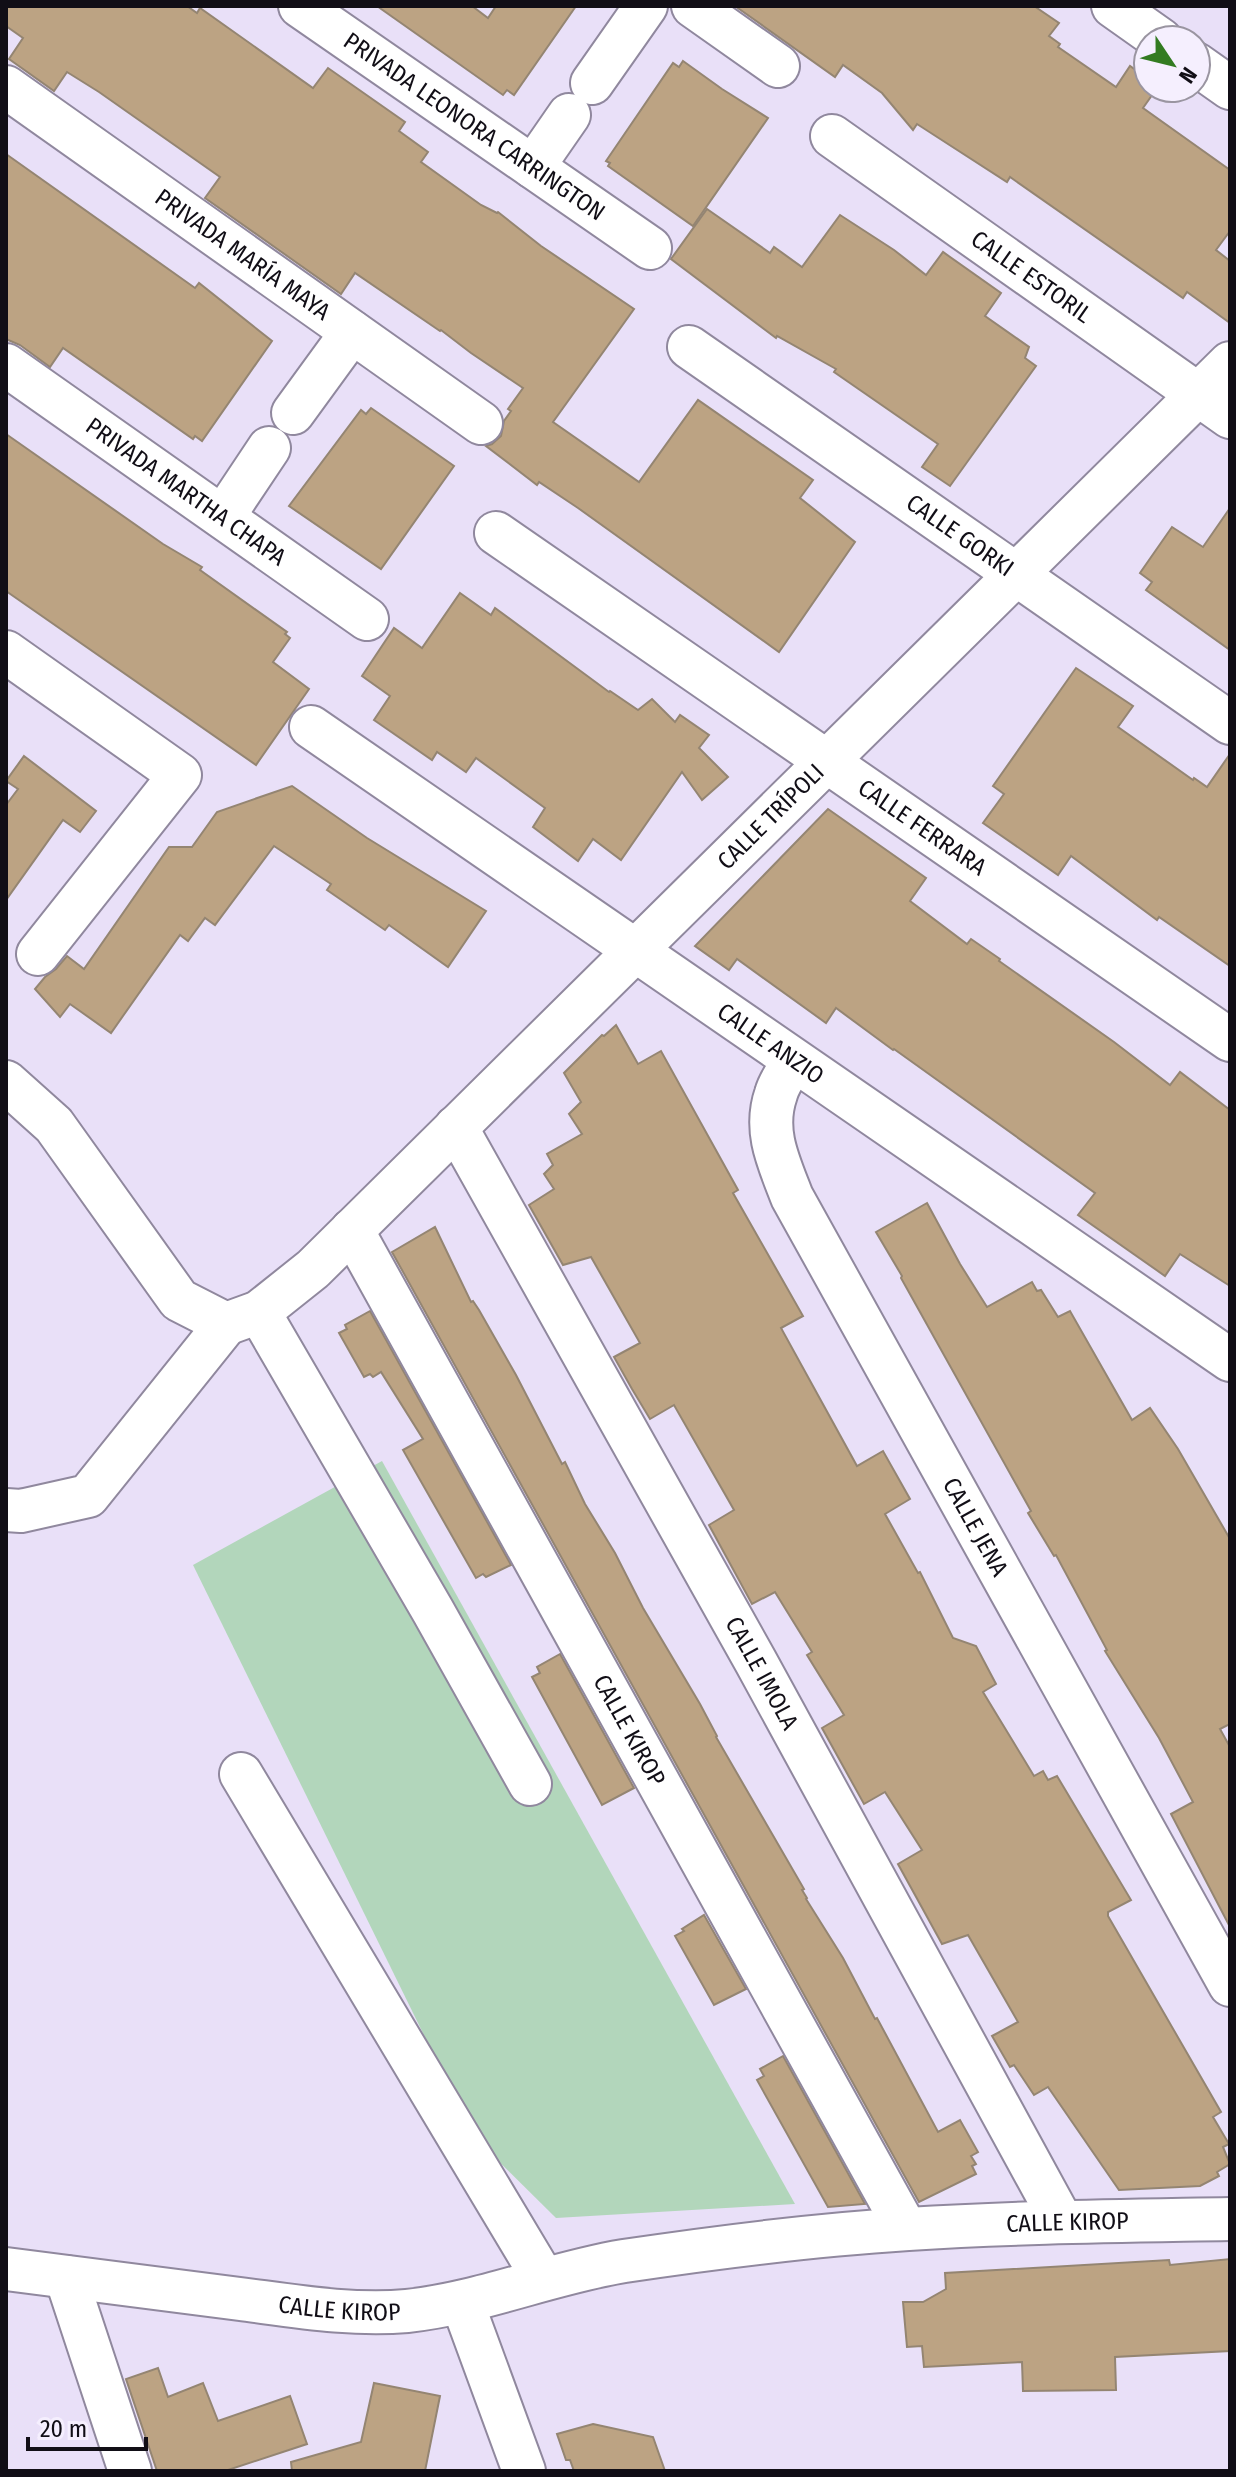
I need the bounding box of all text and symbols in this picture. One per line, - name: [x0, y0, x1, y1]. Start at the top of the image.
- north arrow: [1132, 24, 1212, 104]
- street label: PRIVADA LEONORA CARRINGTON: [338, 27, 610, 227]
- text: N: [1173, 62, 1203, 88]
- street label: PRIVADA MARÍA MAYA: [150, 183, 336, 326]
- street label: CALLE ESTORIL: [966, 225, 1097, 329]
- street label: PRIVADA MARTHA CHAPA: [81, 412, 292, 572]
- street label: CALLE GORKI: [901, 488, 1019, 582]
- street label: CALLE TRÍPOLI: [712, 758, 830, 875]
- street label: CALLE FERRARA: [853, 773, 992, 882]
- street label: CALLE ANZIO: [712, 997, 829, 1090]
- street label: CALLE JENA: [937, 1473, 1014, 1581]
- street label: CALLE IMOLA: [720, 1612, 804, 1735]
- street label: CALLE KIROP: [587, 1670, 671, 1791]
- street label: CALLE KIROP: [1006, 2207, 1129, 2238]
- street label: CALLE KIROP: [277, 2290, 401, 2326]
- scale bar: [28, 2401, 146, 2451]
- text: 20 m: [40, 2415, 87, 2443]

